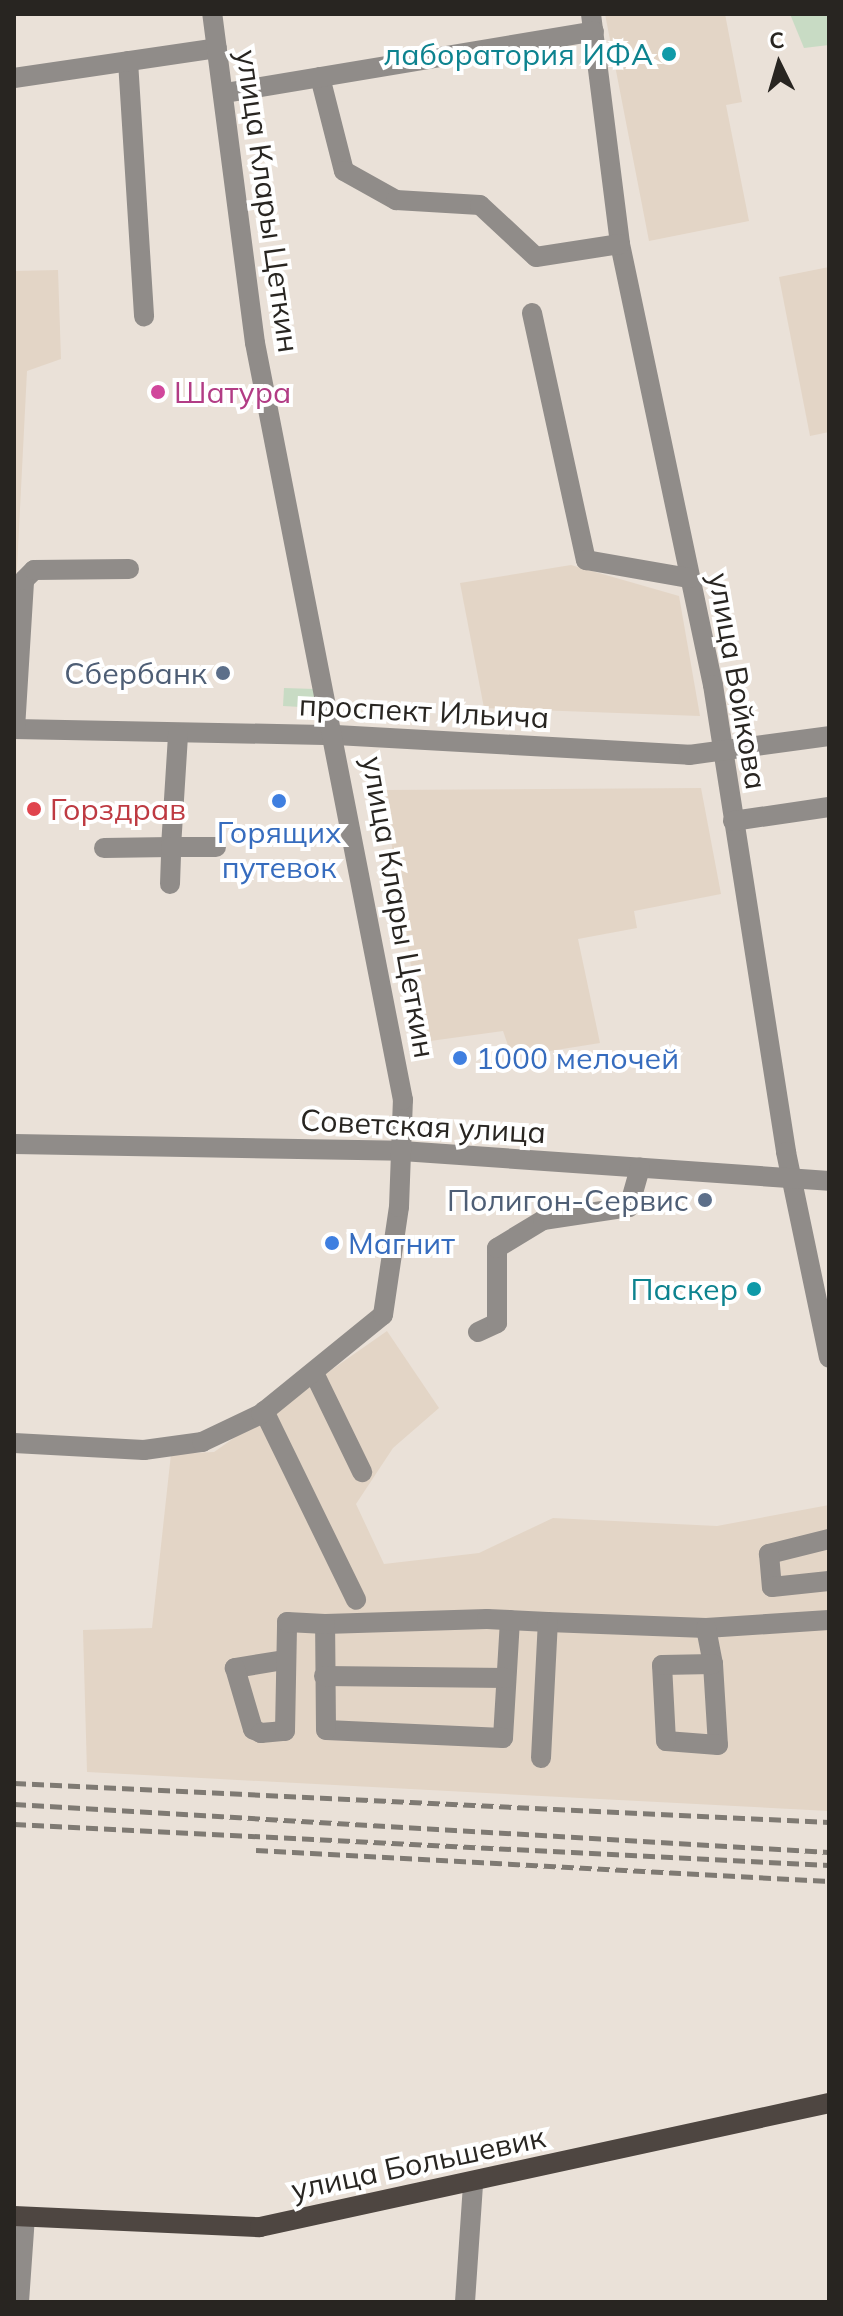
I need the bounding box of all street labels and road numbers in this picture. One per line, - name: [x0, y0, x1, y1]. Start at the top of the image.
- street label: улица Клары Цеткин: [229, 47, 307, 355]
- street label: улица Войкова: [701, 570, 775, 792]
- street label: проспект Ильича: [298, 686, 550, 736]
- street label: улица Клары Цеткин: [355, 753, 443, 1061]
- street label: Советская улица: [299, 1102, 547, 1150]
- street label: улица Большевик: [288, 2119, 548, 2207]

